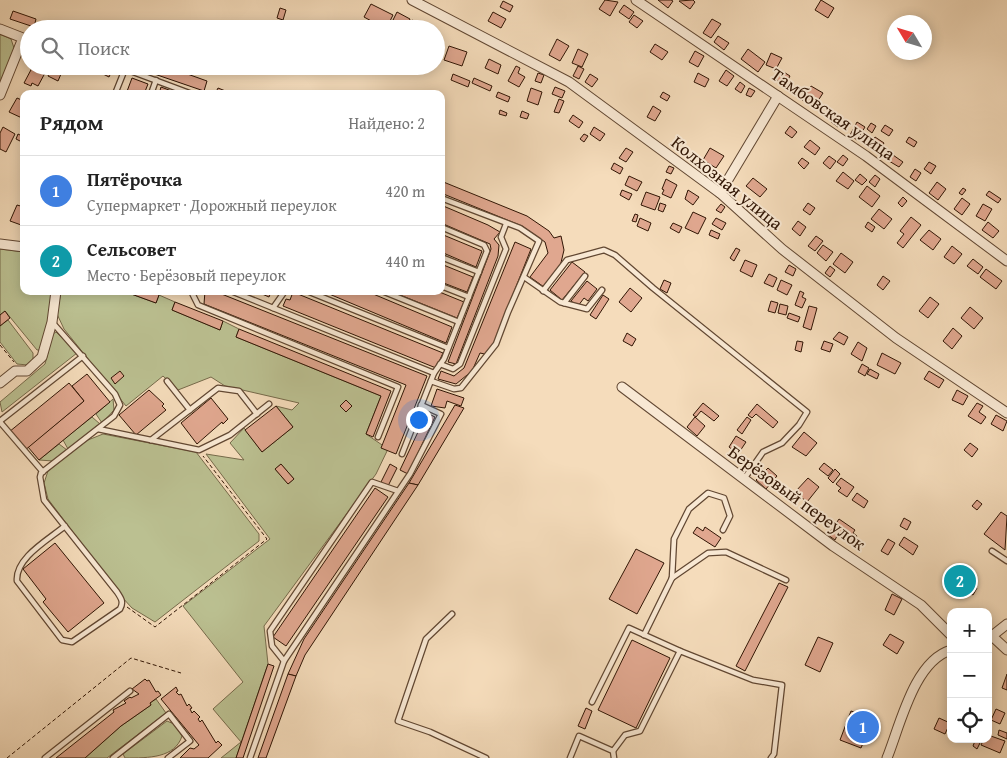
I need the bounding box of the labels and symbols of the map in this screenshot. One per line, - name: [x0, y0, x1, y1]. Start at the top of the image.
- north arrow: [887, 15, 932, 60]
- street label: Тамбовская улица: [766, 61, 901, 167]
- street label: Колхозная улица: [666, 129, 789, 236]
- your location: [406, 407, 432, 433]
- street label: Берёзовый переулок: [723, 438, 872, 557]
- pin: 2: [944, 562, 976, 600]
- pin: 1: [847, 708, 879, 746]

